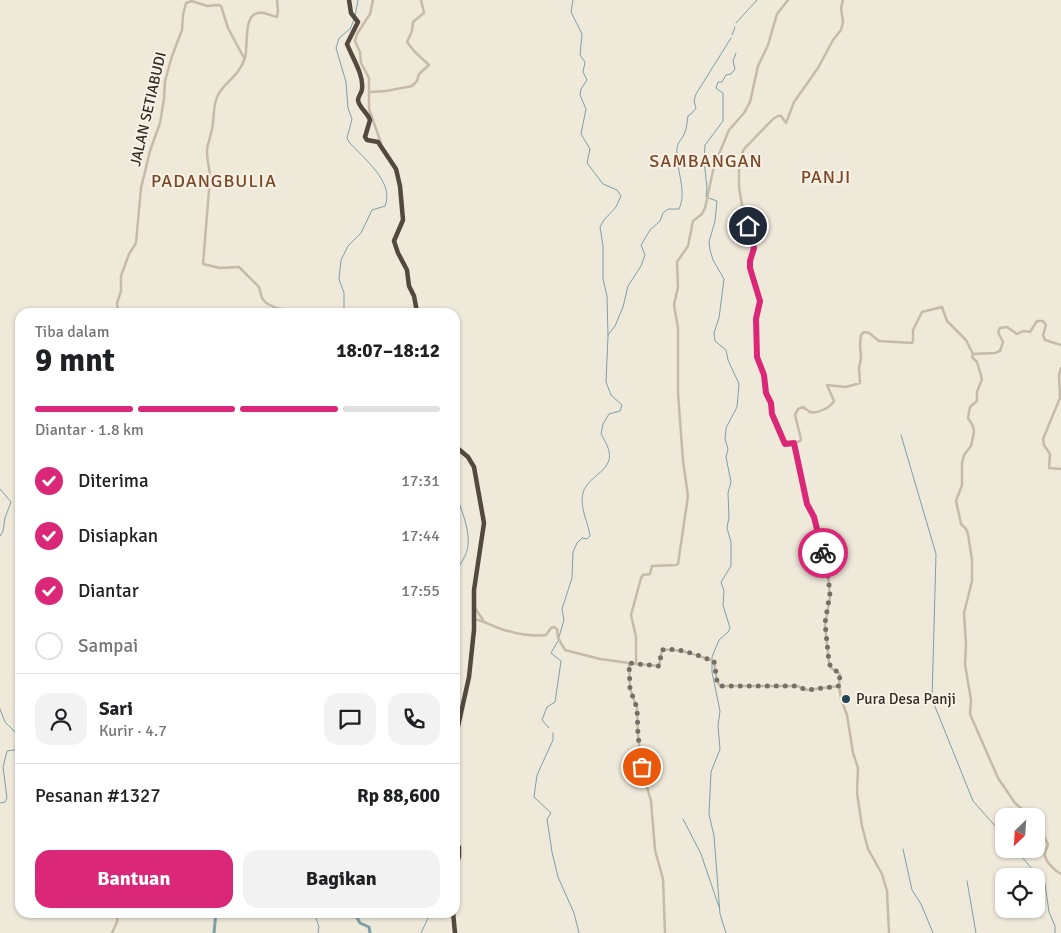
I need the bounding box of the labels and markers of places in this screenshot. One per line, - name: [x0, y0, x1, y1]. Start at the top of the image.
- pin: [727, 205, 769, 247]
- place label: Pura Desa Panji: [856, 690, 956, 708]
- marker: Pura Desa Panji: [840, 693, 852, 705]
- pin: [621, 746, 663, 788]

